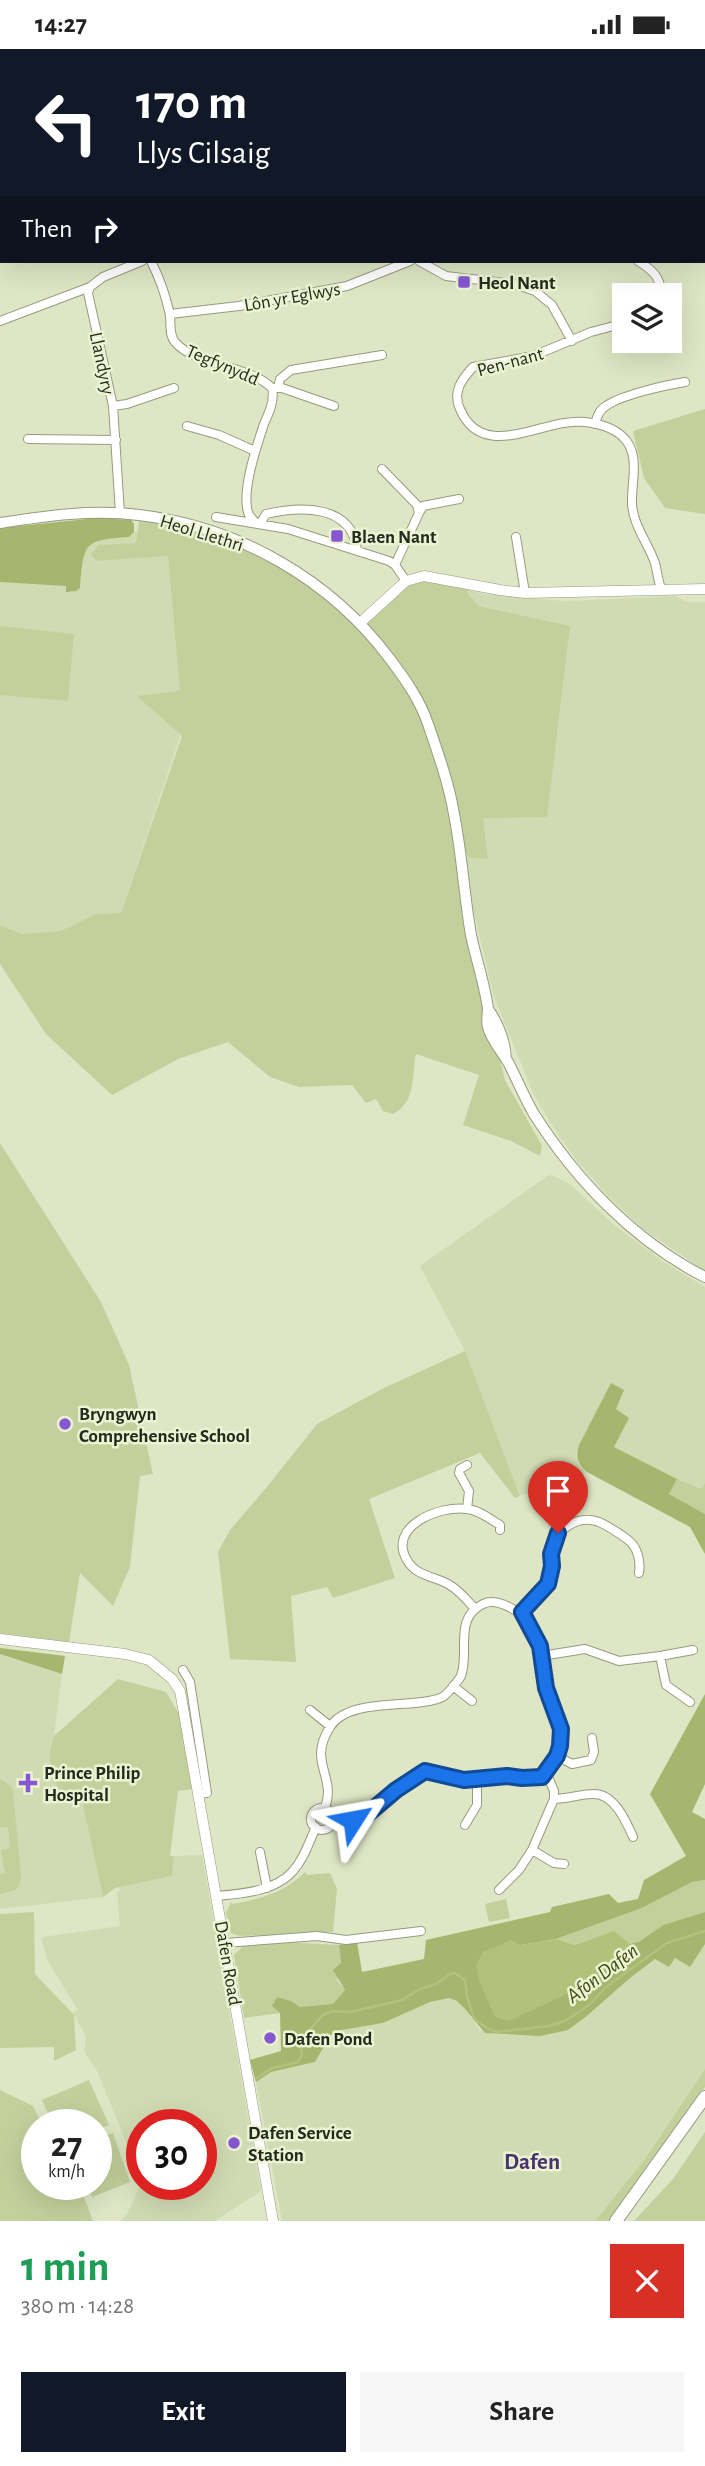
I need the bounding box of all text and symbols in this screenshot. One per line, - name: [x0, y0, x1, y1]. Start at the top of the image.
- text: 14:27: [35, 11, 87, 37]
- icon: left: [21, 77, 112, 168]
- text: 170 m: [136, 79, 247, 128]
- text: Llys Cilsaig: [136, 137, 270, 169]
- icon: right: [86, 210, 124, 248]
- text: Then: [21, 216, 72, 242]
- marker: Heol Nant: [456, 274, 472, 290]
- place label: Heol Nant: [478, 274, 556, 293]
- street label: Lôn yr Eglwys: [243, 280, 342, 315]
- map controls: [612, 283, 682, 353]
- button: layers: [612, 283, 682, 353]
- street label: Llandyry: [86, 330, 117, 396]
- street label: Tegfynydd: [183, 342, 262, 389]
- street label: Pen-nant: [475, 345, 546, 380]
- street label: Heol Llethri: [157, 512, 246, 555]
- marker: Blaen Nant: [329, 528, 345, 544]
- place label: Blaen Nant: [351, 528, 437, 547]
- place label: Bryngwyn Comprehensive School: [79, 1405, 250, 1446]
- marker: Bryngwyn Comprehensive School: [57, 1416, 73, 1432]
- pin: [528, 1461, 588, 1533]
- icon: arrive: [539, 1472, 577, 1510]
- place label: Prince Philip Hospital: [44, 1764, 141, 1805]
- marker: Prince Philip Hospital: [18, 1773, 38, 1793]
- position arrow: [316, 1783, 390, 1857]
- street label: Dafen Road: [211, 1919, 244, 2007]
- water label: Afon Dafen: [562, 1940, 642, 2008]
- marker: Dafen Pond: [262, 2030, 278, 2046]
- place label: Dafen Pond: [284, 2030, 373, 2049]
- speed limit sign: 30: [126, 2109, 217, 2200]
- place label: Dafen Service Station: [248, 2124, 352, 2165]
- text: 27: [51, 2128, 82, 2163]
- marker: Dafen Service Station: [226, 2135, 242, 2151]
- district label: Dafen: [504, 2151, 560, 2174]
- text: km/h: [48, 2163, 85, 2181]
- button: close: [610, 2244, 684, 2318]
- text: 1 min: [21, 2246, 110, 2288]
- text: 380 m · 14:28: [21, 2295, 134, 2318]
- button: Exit: [21, 2372, 346, 2452]
- button: Share: [360, 2372, 684, 2452]

